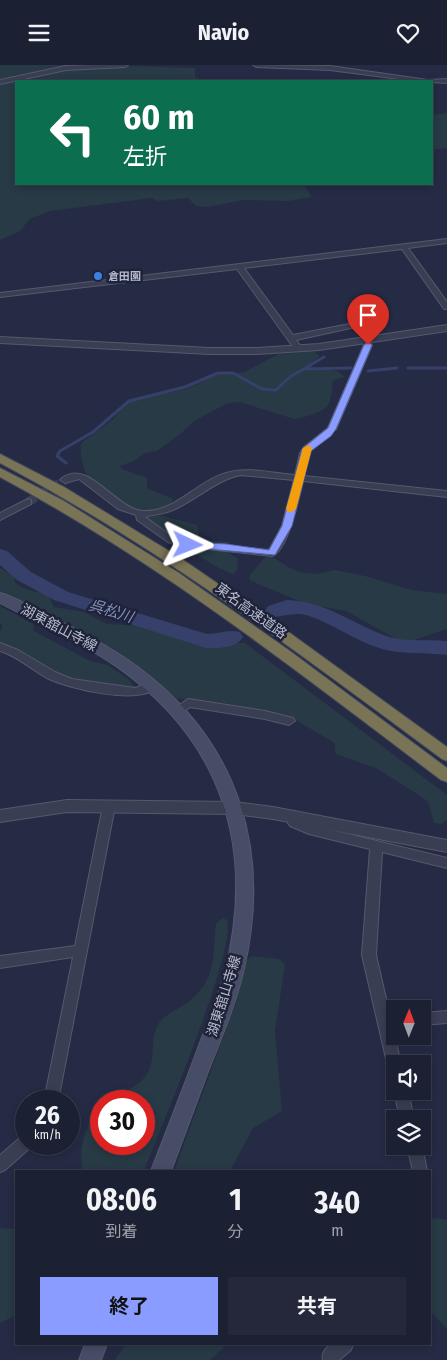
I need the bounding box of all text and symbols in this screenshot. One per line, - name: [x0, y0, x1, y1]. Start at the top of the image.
- icon: menu: [25, 19, 53, 47]
- text: Navio: [198, 19, 249, 46]
- icon: heart: [394, 19, 422, 47]
- text: 60 m: [123, 96, 194, 138]
- icon: left: [40, 100, 105, 165]
- text: 左折: [123, 143, 167, 170]
- marker: 倉田園: [92, 270, 104, 282]
- place label: 倉田園: [108, 270, 141, 283]
- pin: [347, 294, 389, 345]
- icon: arrive: [354, 301, 382, 329]
- position arrow: [161, 518, 213, 570]
- street label: 東名高速道路: [212, 579, 290, 643]
- water label: 呉松川: [87, 596, 137, 627]
- street label: 湖東舘山寺線: [18, 601, 100, 655]
- street label: 湖東舘山寺線: [204, 953, 244, 1039]
- north arrow: [386, 1000, 431, 1045]
- map controls: [386, 1000, 431, 1155]
- button: sound: [386, 1055, 431, 1100]
- speed limit sign: 30: [90, 1090, 155, 1155]
- text: 26: [35, 1101, 60, 1131]
- button: layers: [386, 1110, 431, 1155]
- text: km/h: [34, 1128, 61, 1142]
- text: 08:06: [86, 1182, 157, 1218]
- text: 1: [229, 1182, 242, 1218]
- text: 340: [314, 1185, 360, 1221]
- text: m: [331, 1221, 343, 1240]
- text: 到着: [105, 1222, 137, 1241]
- text: 分: [228, 1222, 244, 1241]
- button: 終了: [40, 1277, 218, 1335]
- button: 共有: [228, 1277, 406, 1335]

